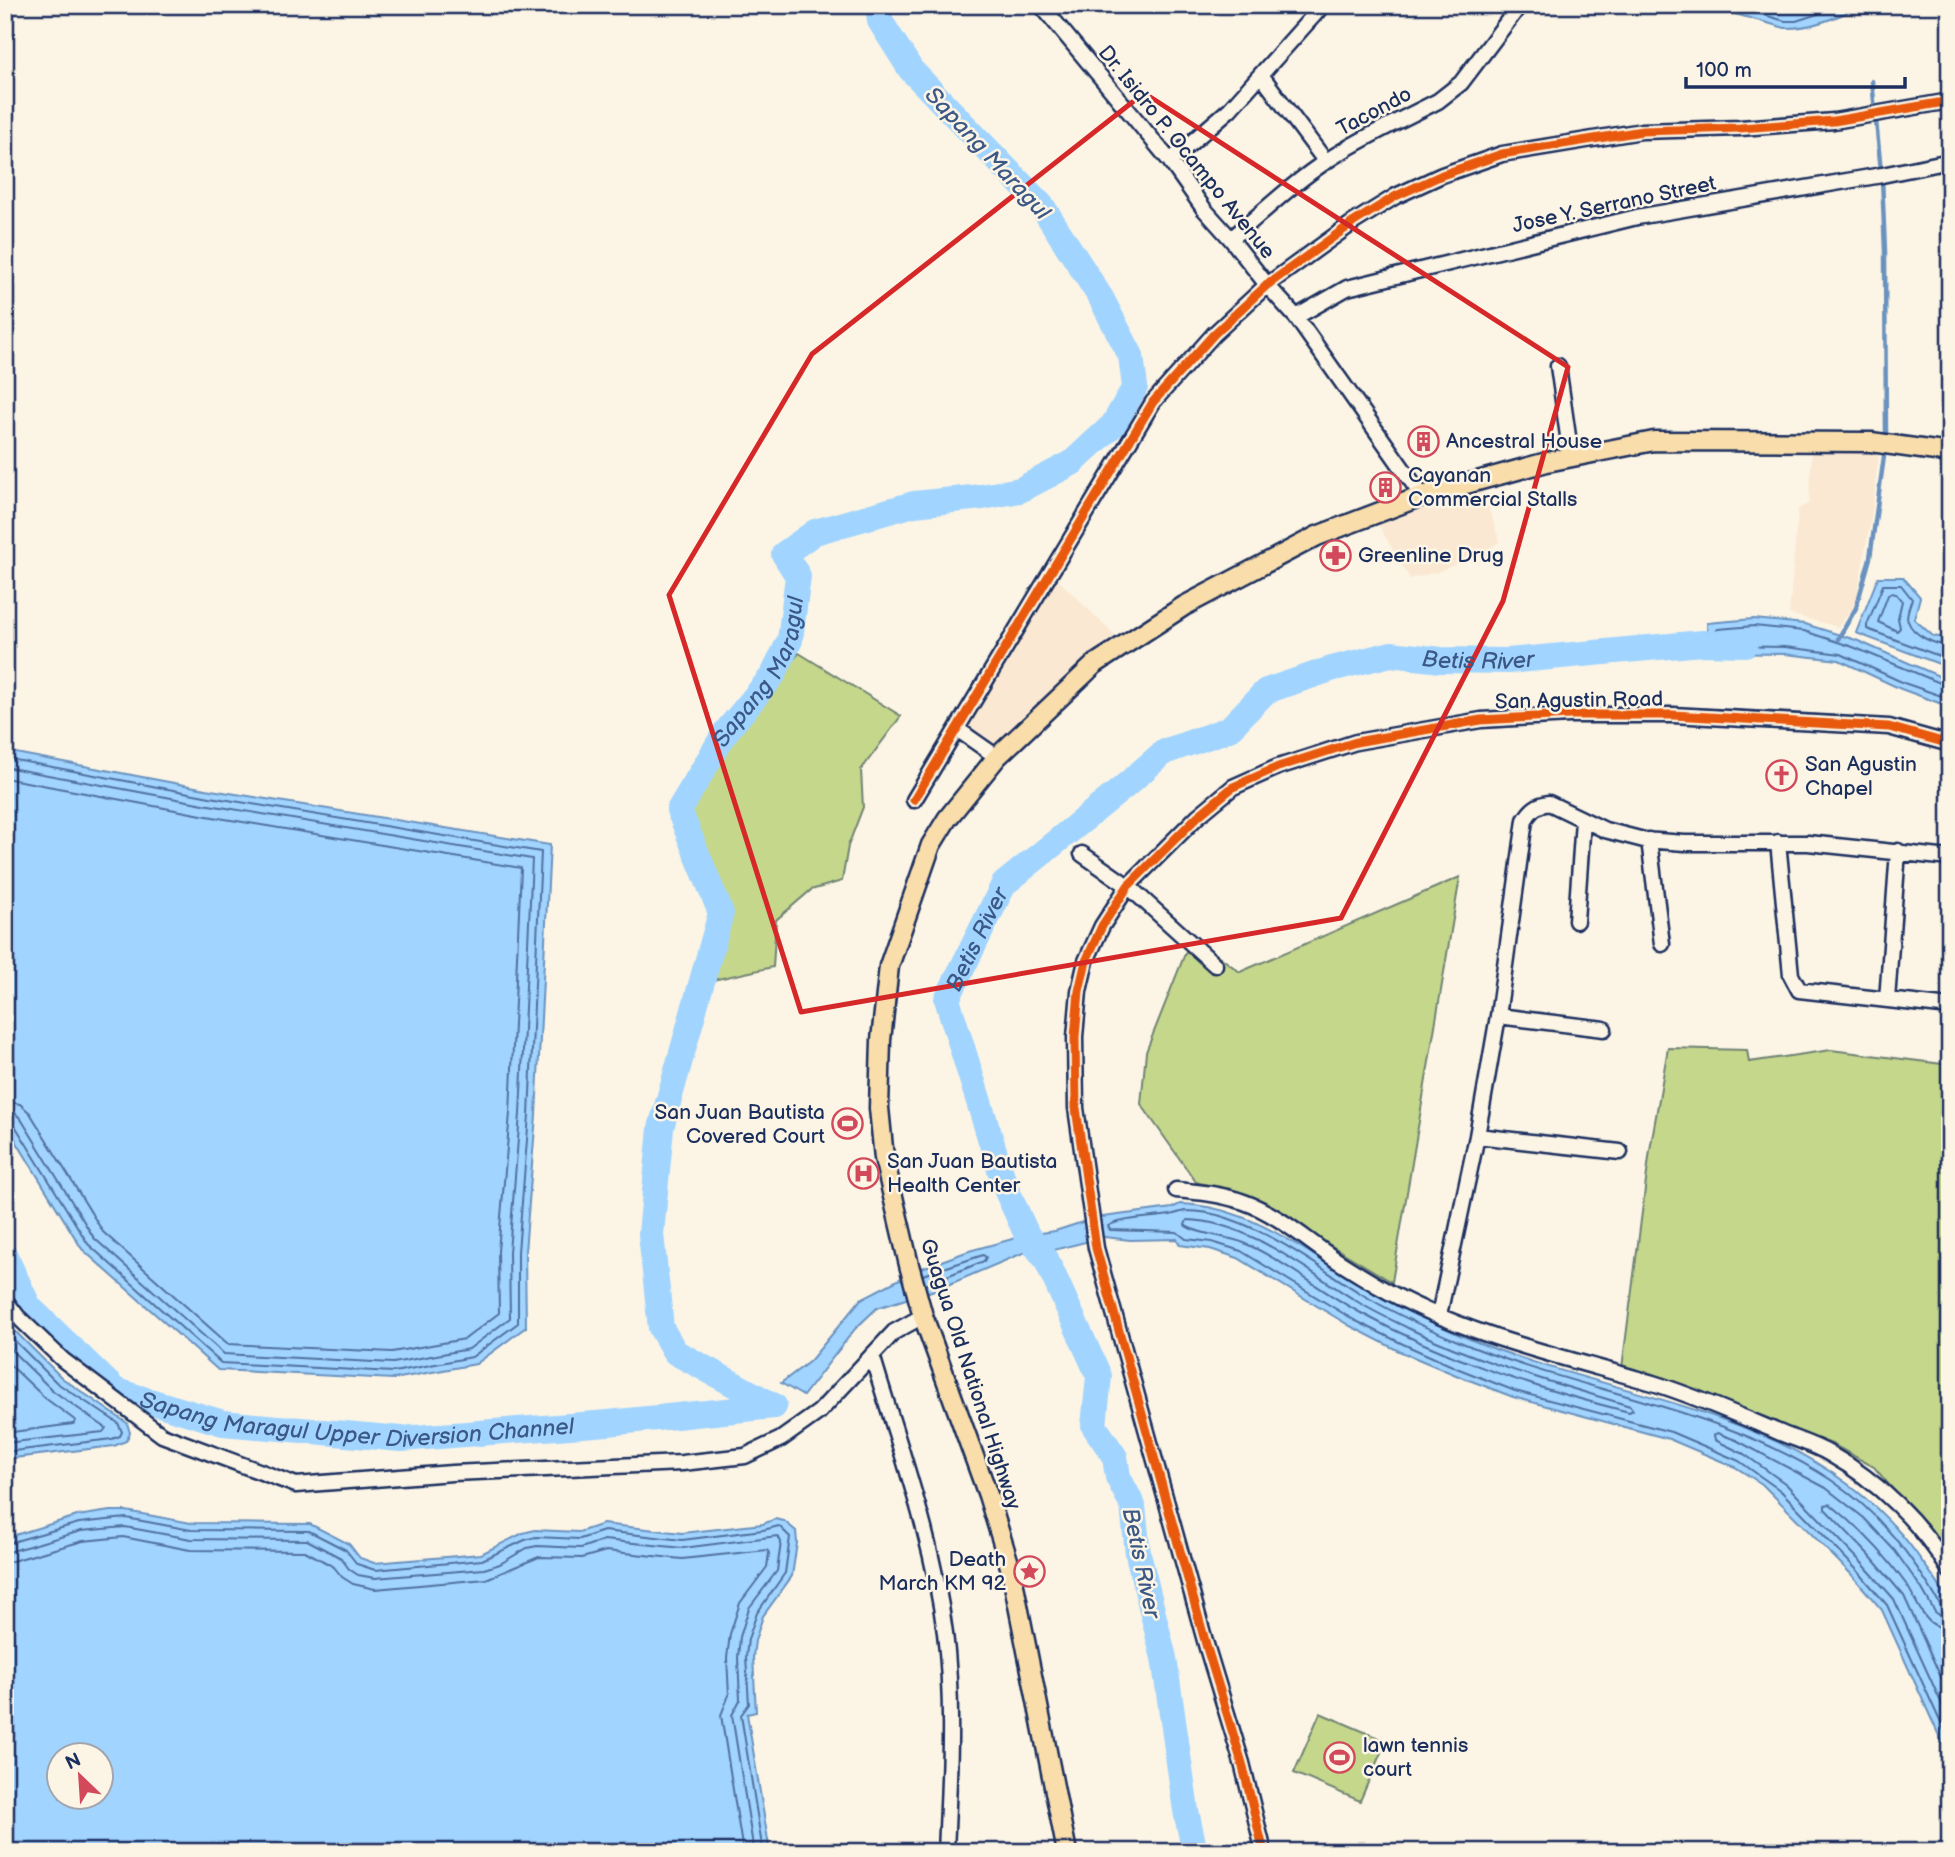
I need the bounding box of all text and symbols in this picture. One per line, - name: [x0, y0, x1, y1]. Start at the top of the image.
- street label: Dr. Isidro P. Ocampo Avenue: [1093, 41, 1280, 264]
- scale bar: [1686, 46, 1904, 90]
- text: 100 m: [1696, 58, 1752, 83]
- water label: Sapang Maragul: [919, 81, 1056, 226]
- street label: Tacondo: [1333, 81, 1416, 142]
- street label: Jose Y. Serrano Street: [1510, 171, 1719, 238]
- building icon: Ancestral House: [1406, 424, 1440, 458]
- place label: Ancestral House: [1446, 429, 1602, 454]
- place label: Cayanan Commercial Stalls: [1408, 463, 1577, 512]
- building icon: Cayanan Commercial Stalls: [1368, 470, 1402, 504]
- pharmacy icon: Greenline Drug: [1318, 538, 1352, 572]
- place label: Greenline Drug: [1358, 543, 1504, 568]
- water label: Sapang Maragul: [707, 594, 810, 752]
- water label: Betis River: [1421, 645, 1537, 676]
- street label: San Agustin Road: [1495, 687, 1663, 714]
- place label: San Agustin Chapel: [1805, 752, 1917, 801]
- church icon: San Agustin Chapel: [1765, 759, 1799, 793]
- water label: Betis River: [940, 882, 1016, 996]
- place label: San Juan Bautista Covered Court: [655, 1100, 826, 1149]
- sports icon: San Juan Bautista Covered Court: [831, 1107, 865, 1141]
- place label: San Juan Bautista Health Center: [887, 1149, 1057, 1198]
- hospital icon: San Juan Bautista Health Center: [847, 1156, 881, 1190]
- street label: Guagua Old National Highway: [915, 1236, 1026, 1513]
- water label: Sapang Maragul Upper Diversion Channel: [136, 1386, 576, 1454]
- water label: Betis River: [1116, 1505, 1167, 1623]
- place label: Death March KM 92: [879, 1547, 1007, 1596]
- place icon: Death March KM 92: [1012, 1554, 1046, 1588]
- place label: lawn tennis court: [1363, 1733, 1468, 1782]
- sports icon: lawn tennis court: [1323, 1740, 1357, 1774]
- north arrow: [46, 1742, 116, 1812]
- text: N: [62, 1749, 85, 1775]

